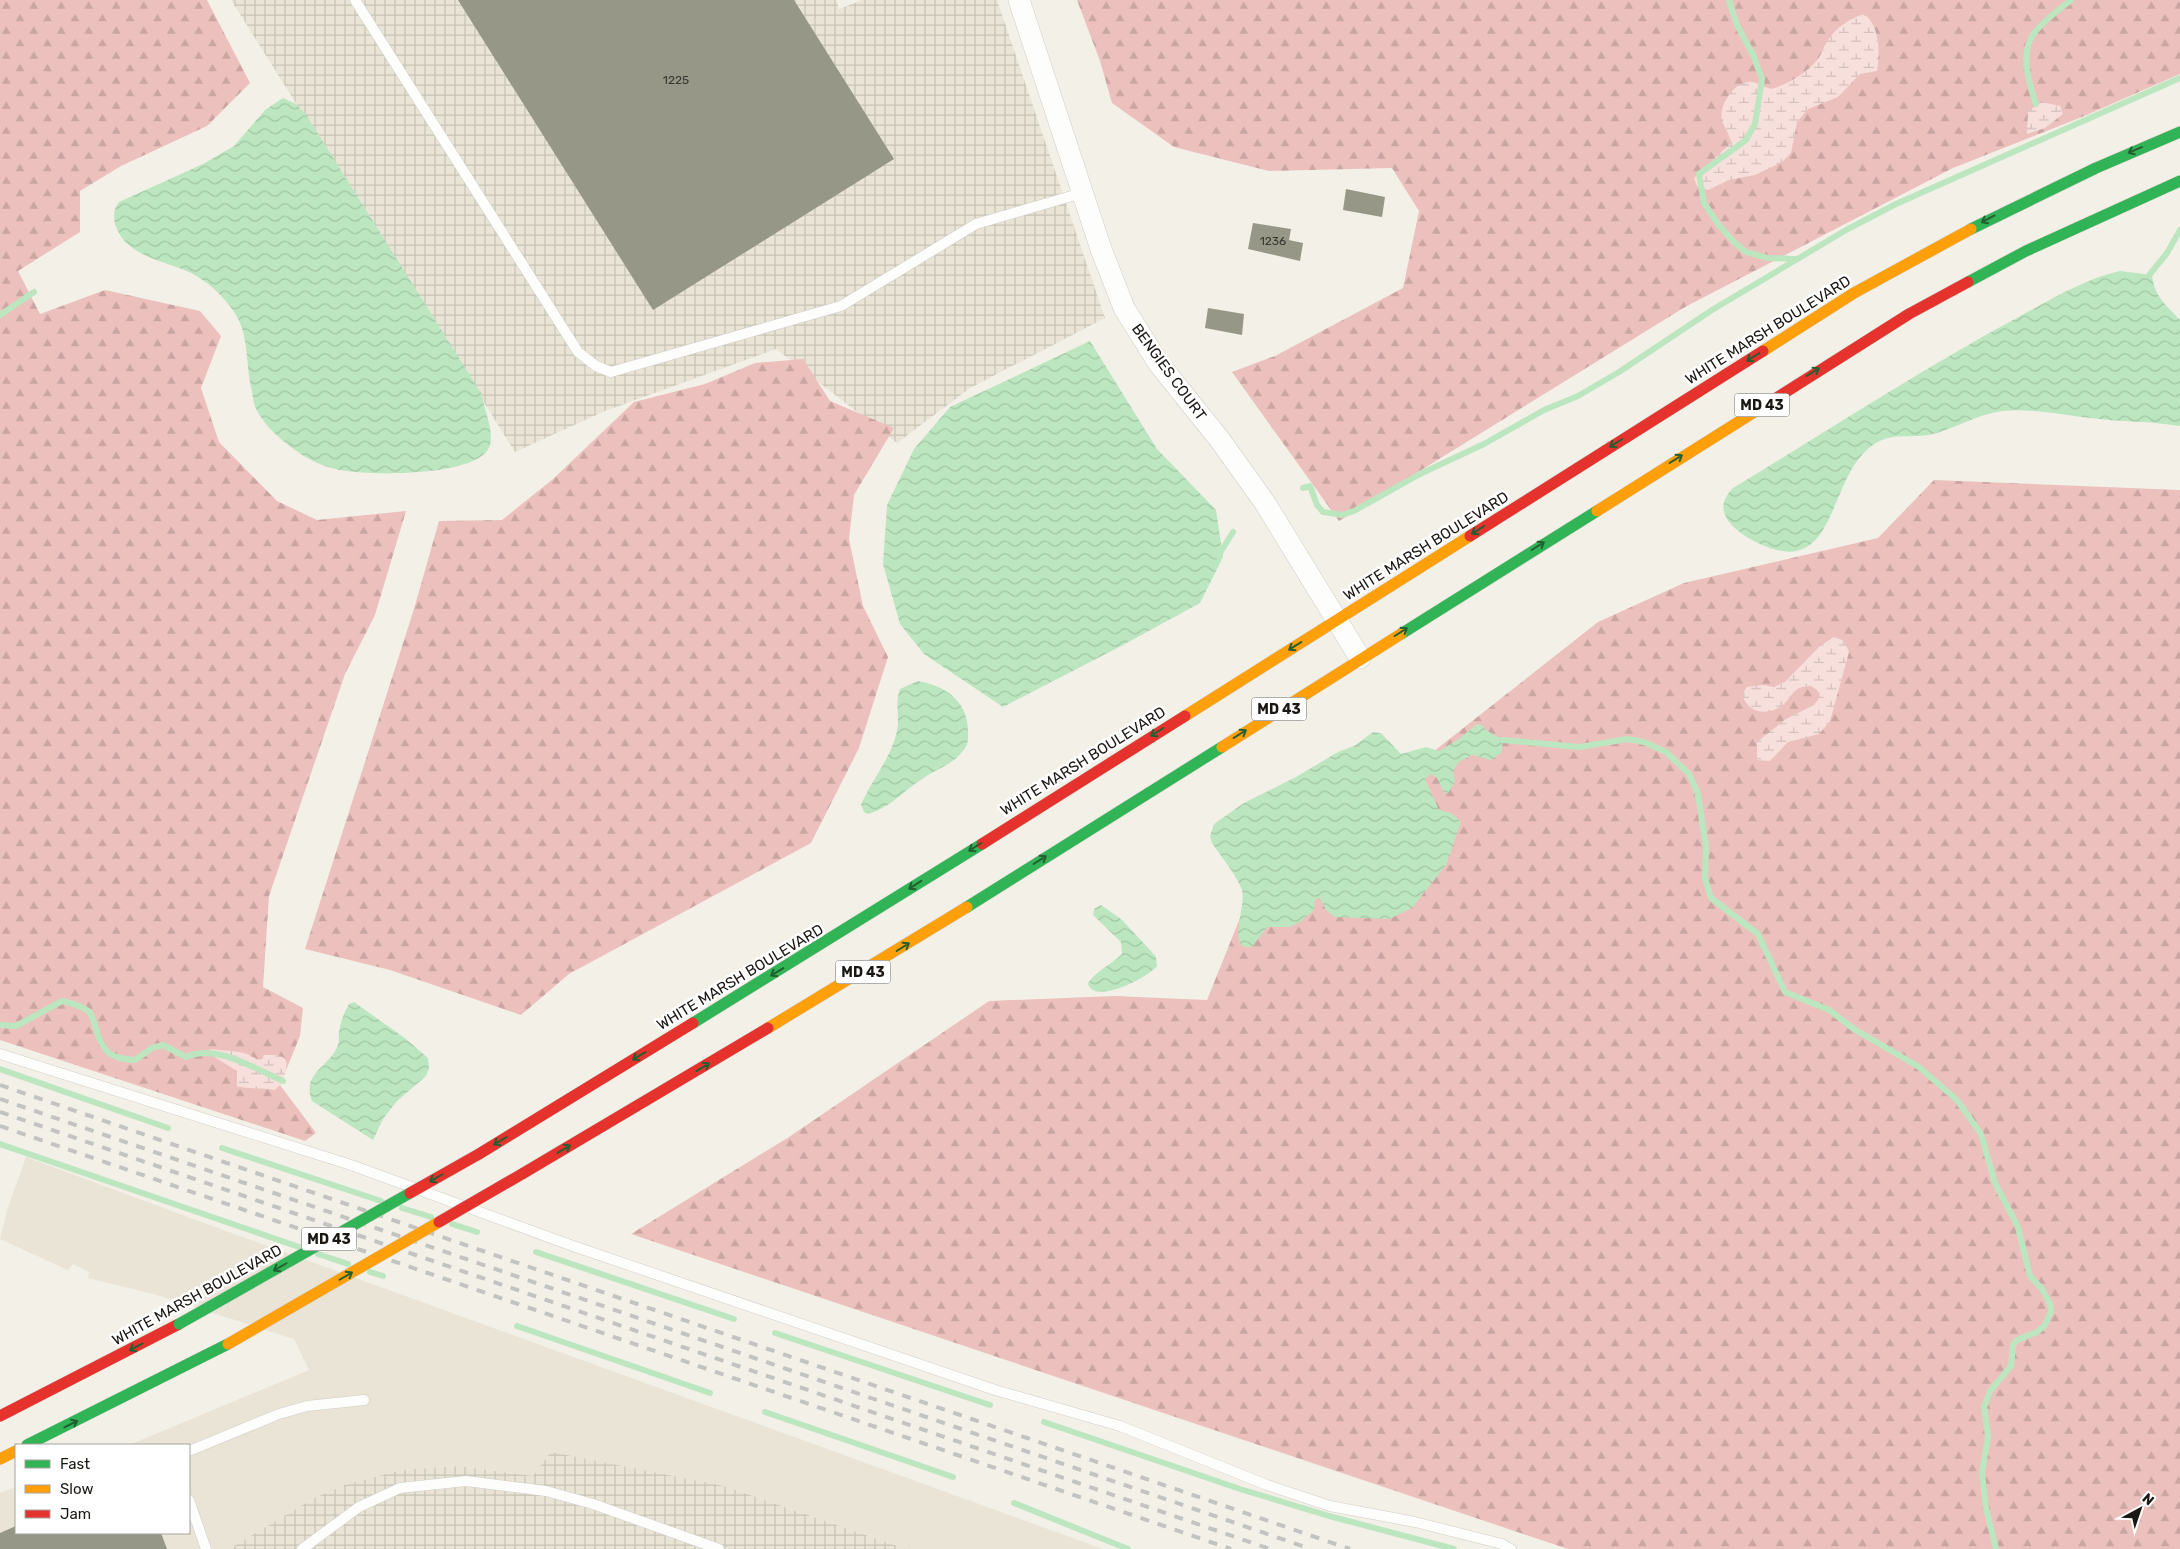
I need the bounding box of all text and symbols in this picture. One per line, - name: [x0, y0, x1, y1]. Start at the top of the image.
- house number: 1225: [663, 73, 689, 87]
- one-way arrow: [2128, 146, 2143, 156]
- one-way arrow: [1981, 215, 1996, 225]
- house number: 1236: [1260, 234, 1286, 248]
- street label: WHITE MARSH BOULEVARD: [1682, 272, 1854, 388]
- street label: BENGIES COURT: [1128, 320, 1210, 424]
- one-way arrow: [1747, 352, 1761, 362]
- one-way arrow: [1806, 367, 1820, 377]
- road number: MD 43: [1734, 394, 1790, 416]
- one-way arrow: [1609, 439, 1623, 449]
- one-way arrow: [1669, 454, 1683, 464]
- street label: WHITE MARSH BOULEVARD: [1340, 488, 1512, 604]
- one-way arrow: [1472, 525, 1486, 535]
- one-way arrow: [1531, 540, 1545, 550]
- one-way arrow: [1394, 627, 1408, 637]
- one-way arrow: [1288, 641, 1302, 651]
- road number: MD 43: [1252, 698, 1306, 721]
- street label: WHITE MARSH BOULEVARD: [997, 703, 1169, 819]
- one-way arrow: [1151, 728, 1165, 738]
- one-way arrow: [1233, 728, 1247, 738]
- one-way arrow: [969, 842, 983, 852]
- one-way arrow: [1033, 855, 1047, 865]
- one-way arrow: [908, 880, 922, 890]
- street label: WHITE MARSH BOULEVARD: [653, 920, 827, 1034]
- one-way arrow: [896, 942, 910, 952]
- road number: MD 43: [836, 960, 890, 984]
- one-way arrow: [771, 967, 785, 977]
- one-way arrow: [632, 1052, 646, 1062]
- one-way arrow: [696, 1061, 710, 1071]
- one-way arrow: [493, 1136, 507, 1146]
- one-way arrow: [556, 1144, 570, 1154]
- one-way arrow: [430, 1173, 444, 1183]
- road number: MD 43: [302, 1228, 356, 1250]
- street label: WHITE MARSH BOULEVARD: [109, 1241, 285, 1349]
- one-way arrow: [272, 1262, 287, 1272]
- one-way arrow: [339, 1270, 353, 1280]
- one-way arrow: [129, 1343, 144, 1352]
- one-way arrow: [63, 1419, 78, 1428]
- legend: [15, 1444, 190, 1534]
- text: Fast: [60, 1455, 90, 1473]
- text: Slow: [60, 1480, 93, 1498]
- north arrow: [2115, 1484, 2165, 1534]
- text: N: [2139, 1490, 2157, 1509]
- text: Jam: [60, 1505, 91, 1523]

